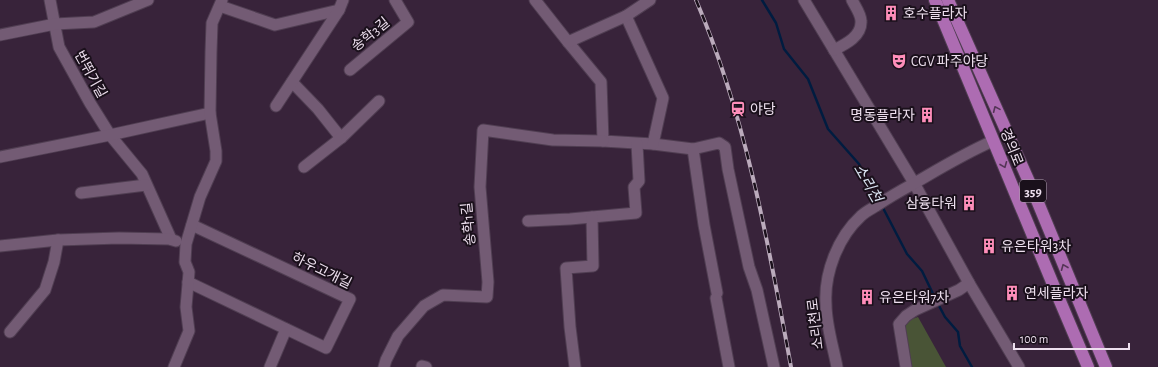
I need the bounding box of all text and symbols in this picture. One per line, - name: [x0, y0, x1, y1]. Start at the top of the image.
- building icon: 호수플라자: [882, 4, 900, 22]
- place label: 호수플라자: [903, 6, 968, 21]
- street label: 송학3길: [348, 14, 392, 54]
- street label: 번뛰기길: [72, 48, 110, 100]
- theatre icon: CGV 파주야당: [890, 52, 908, 70]
- place label: CGV 파주야당: [911, 54, 989, 69]
- station icon: 야당: [729, 100, 747, 118]
- place label: 야당: [750, 102, 776, 117]
- one-way arrow: [993, 105, 1001, 113]
- building icon: 명동플라자: [918, 106, 936, 124]
- place label: 명동플라자: [851, 108, 915, 123]
- street label: 경의로: [997, 126, 1026, 168]
- water label: 소리천: [851, 161, 886, 207]
- one-way arrow: [999, 162, 1007, 169]
- road number: 359: [1020, 180, 1046, 202]
- building icon: 삼융타워: [960, 194, 978, 212]
- place label: 삼융타워: [905, 196, 957, 211]
- street label: 송학1길: [458, 202, 478, 246]
- building icon: 유은타워3차: [980, 237, 998, 255]
- place label: 유은타워3차: [1001, 239, 1071, 254]
- street label: 하우고개길: [290, 250, 354, 291]
- one-way arrow: [1061, 263, 1069, 271]
- building icon: 연세플라자: [1003, 284, 1021, 302]
- place label: 연세플라자: [1024, 286, 1089, 301]
- building icon: 유은타워7차: [858, 288, 876, 306]
- place label: 유은타워7차: [879, 290, 949, 305]
- street label: 소리천로: [804, 297, 826, 351]
- scale bar: [1014, 325, 1129, 351]
- text: 100 m: [1020, 333, 1048, 345]

